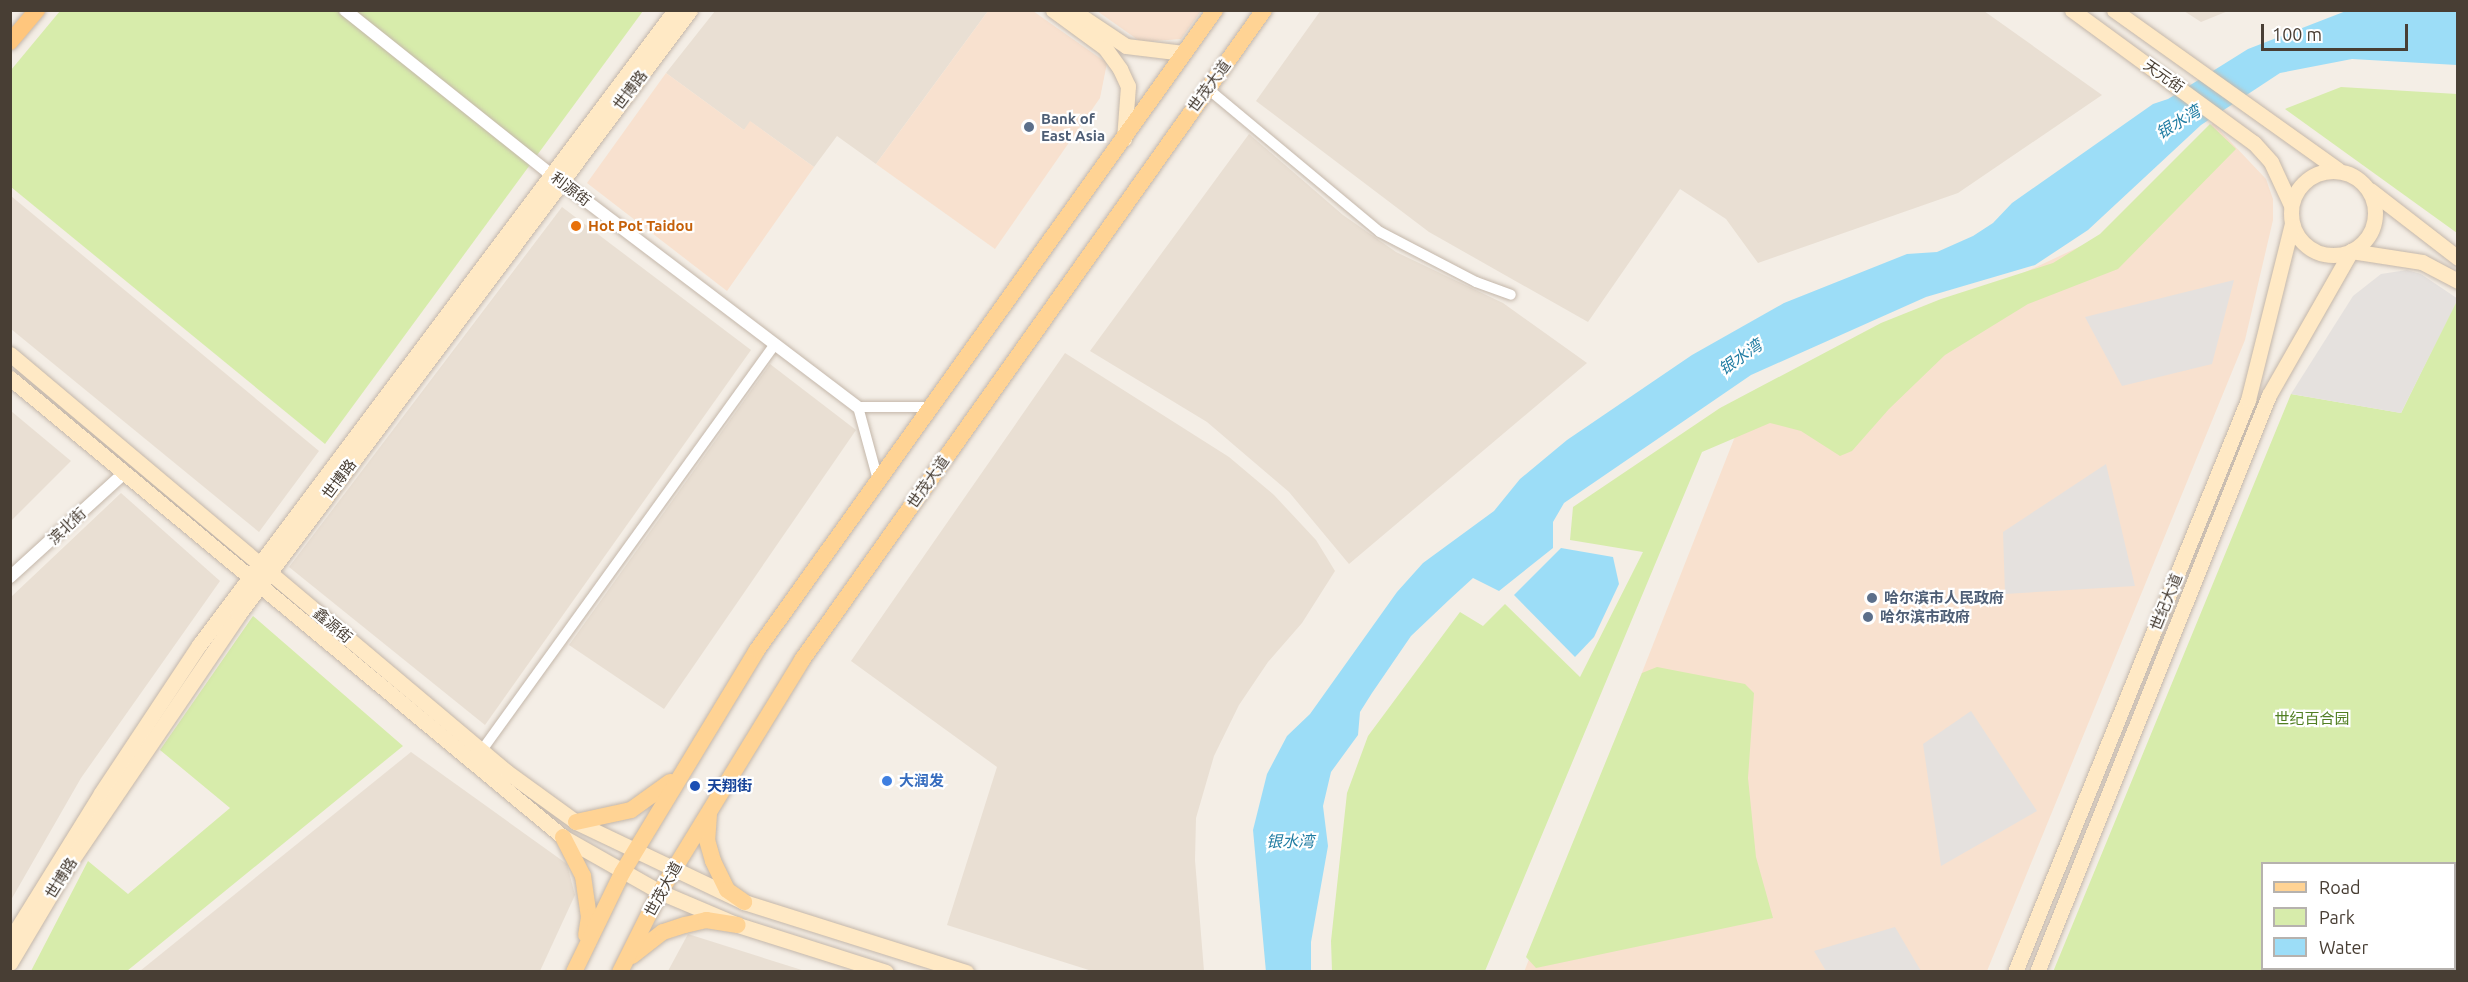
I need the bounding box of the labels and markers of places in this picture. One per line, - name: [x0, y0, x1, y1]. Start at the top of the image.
- place label: Bank of East Asia: [1041, 109, 1105, 144]
- marker: Bank of East Asia: [1022, 120, 1036, 134]
- place label: Hot Pot Taidou: [588, 217, 693, 235]
- marker: Hot Pot Taidou: [569, 219, 583, 233]
- place label: 哈尔滨市人民政府: [1884, 589, 2004, 607]
- marker: 哈尔滨市人民政府: [1865, 591, 1879, 605]
- place label: 哈尔滨市政府: [1880, 608, 1970, 626]
- marker: 哈尔滨市政府: [1861, 610, 1875, 624]
- place label: 大润发: [899, 772, 944, 790]
- marker: 大润发: [880, 774, 894, 788]
- place label: 天翔街: [707, 777, 752, 795]
- marker: 天翔街: [688, 779, 702, 793]

